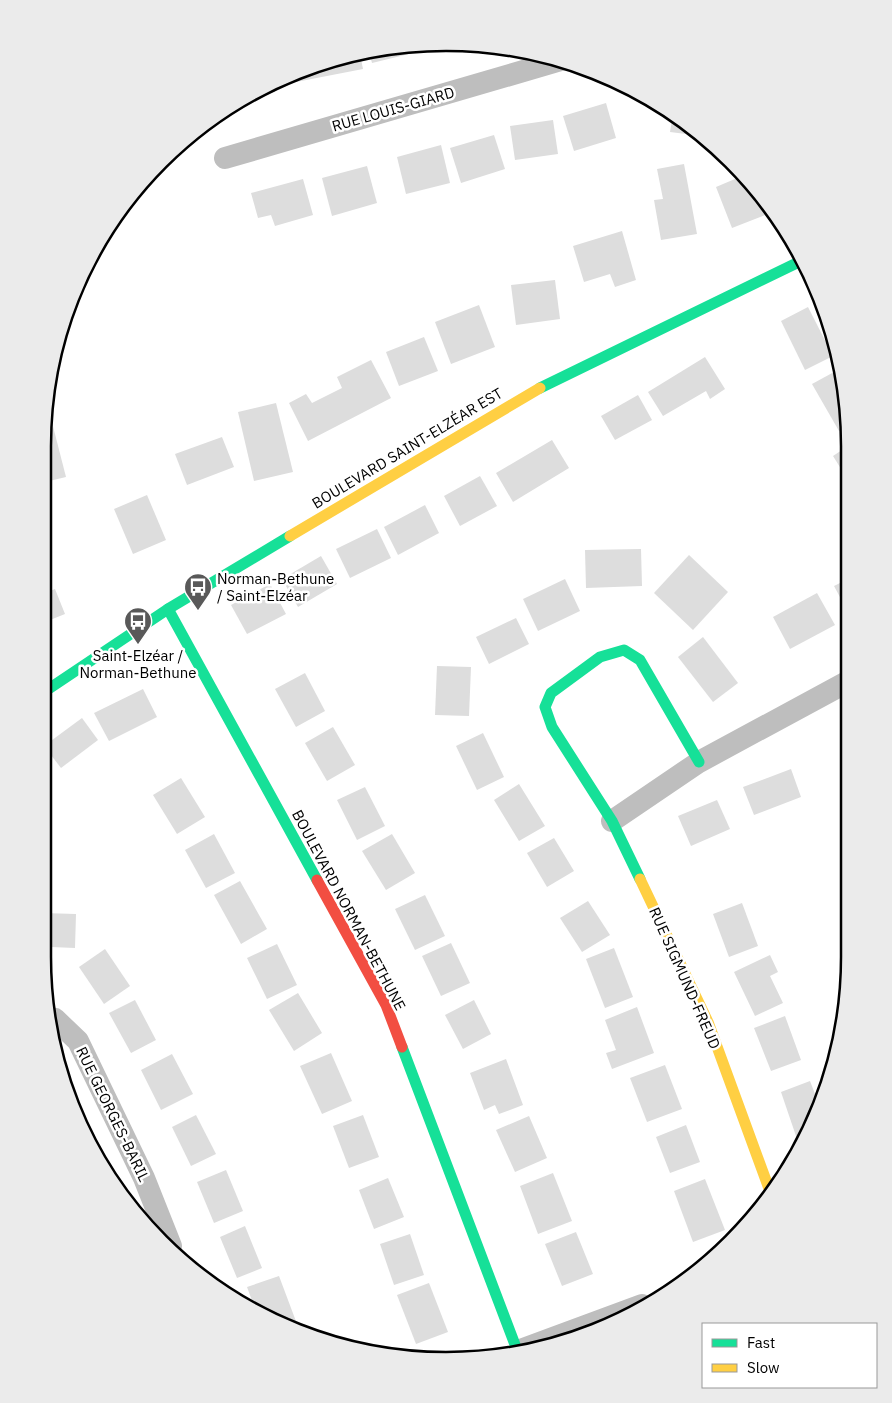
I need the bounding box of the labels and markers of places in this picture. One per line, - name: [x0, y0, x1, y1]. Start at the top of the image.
- place label: Norman-Bethune / Saint-Elzéar: [217, 569, 334, 605]
- bus stop icon: Norman-Bethune / Saint-Elzéar: [183, 572, 213, 611]
- bus stop icon: Saint-Elzéar / Norman-Bethune: [123, 606, 153, 645]
- place label: Saint-Elzéar / Norman-Bethune: [79, 646, 197, 682]

